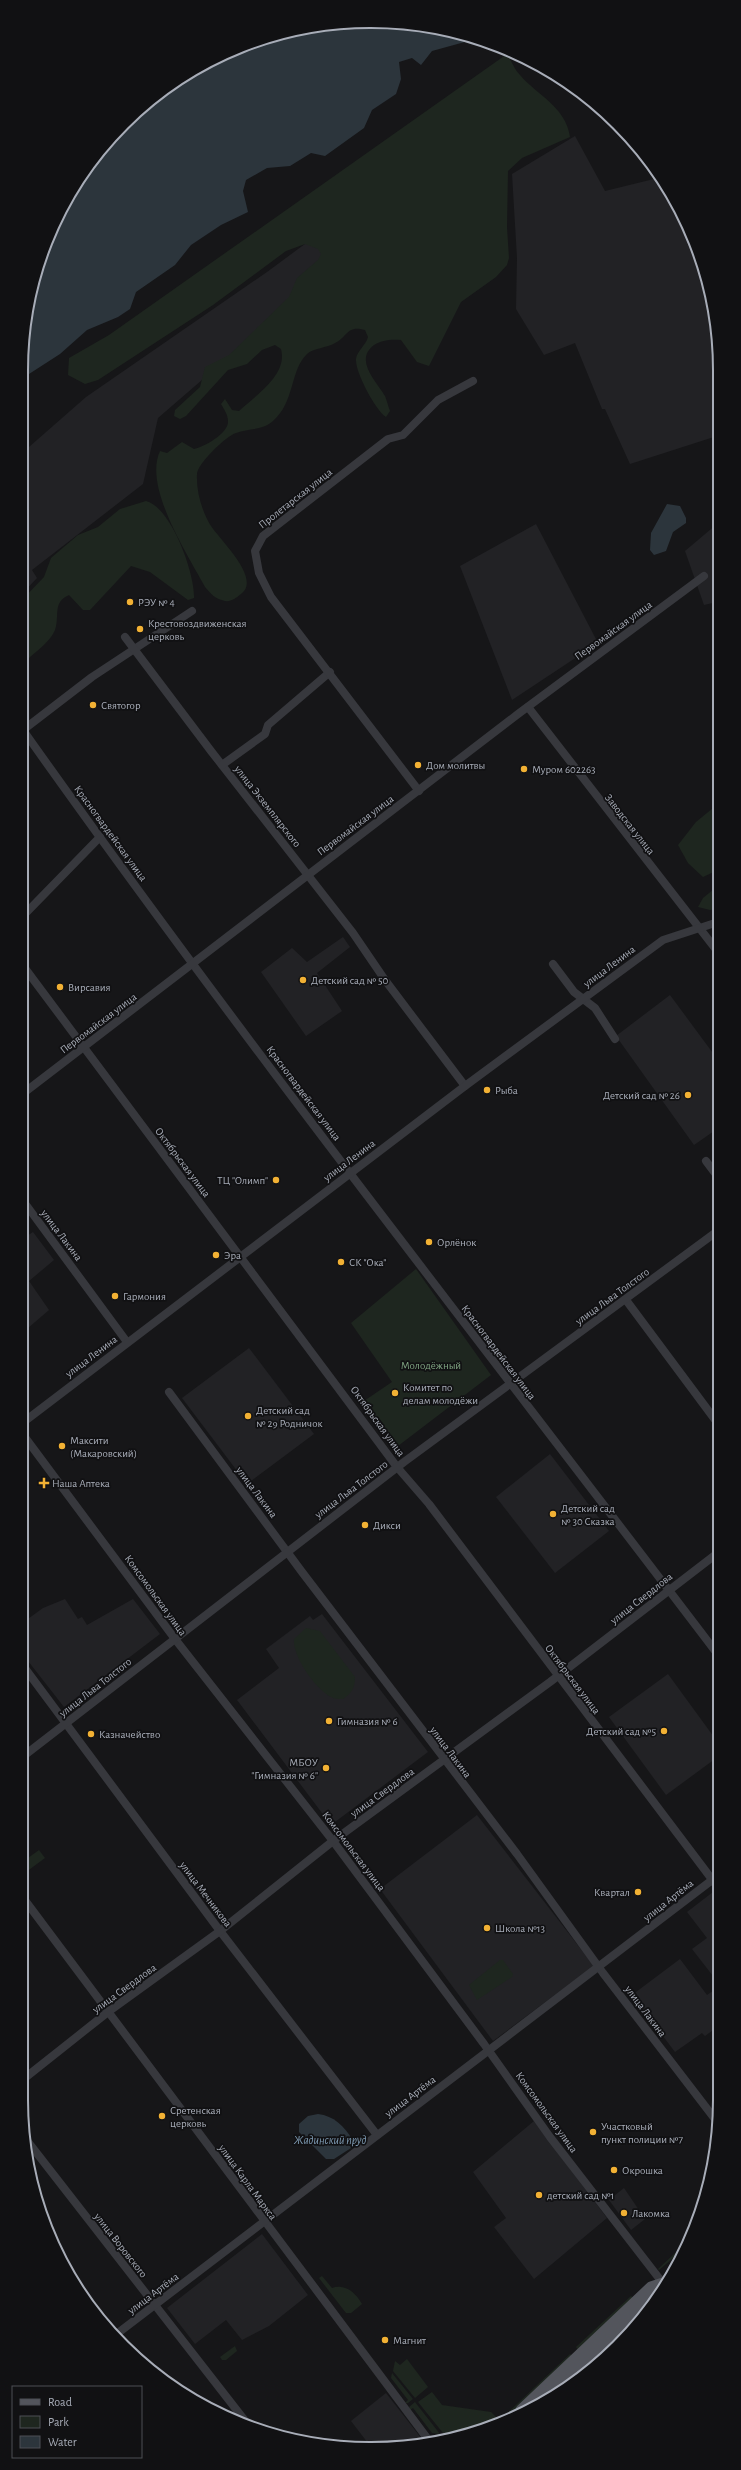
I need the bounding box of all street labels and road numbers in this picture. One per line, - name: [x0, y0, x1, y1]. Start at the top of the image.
- street label: Пролетарская улица: [256, 466, 334, 530]
- street label: Первомайская улица: [573, 599, 654, 662]
- street label: улица Экземплярского: [232, 763, 303, 849]
- street label: Красногвардейская улица: [72, 783, 149, 883]
- street label: Заводская улица: [603, 792, 657, 857]
- street label: Первомайская улица: [315, 793, 396, 858]
- street label: улица Ленина: [581, 943, 637, 990]
- street label: Первомайская улица: [58, 991, 139, 1056]
- street label: Красногвардейская улица: [265, 1044, 343, 1143]
- street label: Октябрьская улица: [153, 1125, 212, 1199]
- street label: улица Ленина: [321, 1137, 377, 1184]
- street label: улица Лакина: [38, 1207, 84, 1263]
- street label: улица Льва Толстого: [573, 1266, 651, 1327]
- street label: Красногвардейская улица: [460, 1303, 538, 1402]
- street label: улица Ленина: [63, 1333, 119, 1380]
- street label: Октябрьская улица: [348, 1384, 407, 1459]
- street label: улица Льва Толстого: [312, 1458, 390, 1521]
- street label: улица Лакина: [233, 1464, 279, 1520]
- street label: Комсомольская улица: [123, 1553, 188, 1638]
- street label: улица Свердлова: [607, 1571, 674, 1627]
- street label: Октябрьская улица: [543, 1642, 602, 1716]
- street label: улица Льва Толстого: [56, 1656, 133, 1719]
- street label: улица Лакина: [427, 1724, 473, 1780]
- street label: улица Свердлова: [348, 1766, 416, 1820]
- street label: Комсомольская улица: [320, 1809, 387, 1893]
- street label: улица Мечникова: [177, 1859, 234, 1929]
- street label: улица Артёма: [640, 1877, 696, 1924]
- street label: улица Свердлова: [90, 1962, 158, 2016]
- street label: улица Лакина: [622, 1983, 668, 2039]
- street label: Комсомольская улица: [514, 2070, 579, 2155]
- street label: улица Артёма: [382, 2074, 438, 2120]
- street label: улица Карла Маркса: [216, 2142, 279, 2222]
- street label: улица Воровского: [91, 2210, 149, 2280]
- street label: улица Артёма: [125, 2271, 181, 2317]

